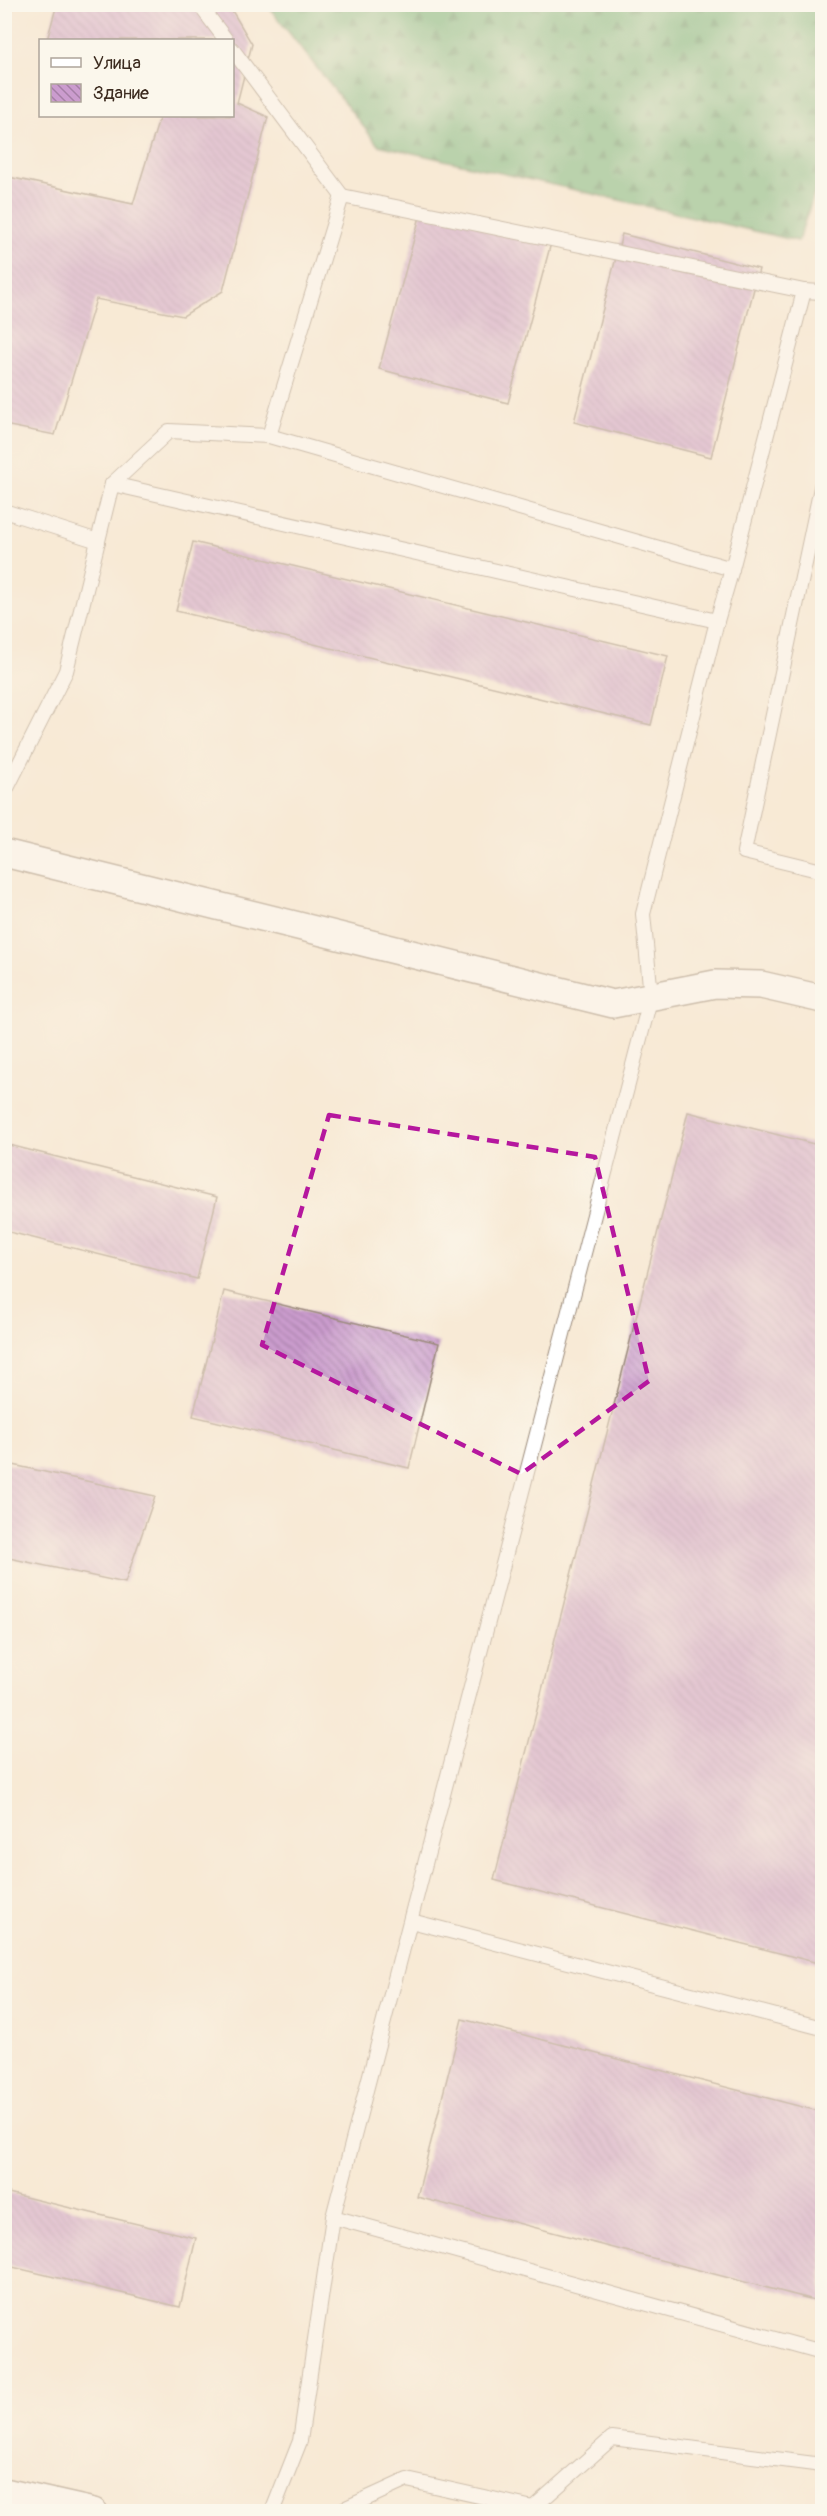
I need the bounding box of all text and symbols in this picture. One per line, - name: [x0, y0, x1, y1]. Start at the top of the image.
- legend: [39, 39, 234, 117]
- text: Улица: [93, 52, 141, 75]
- text: Здание: [93, 82, 149, 105]

